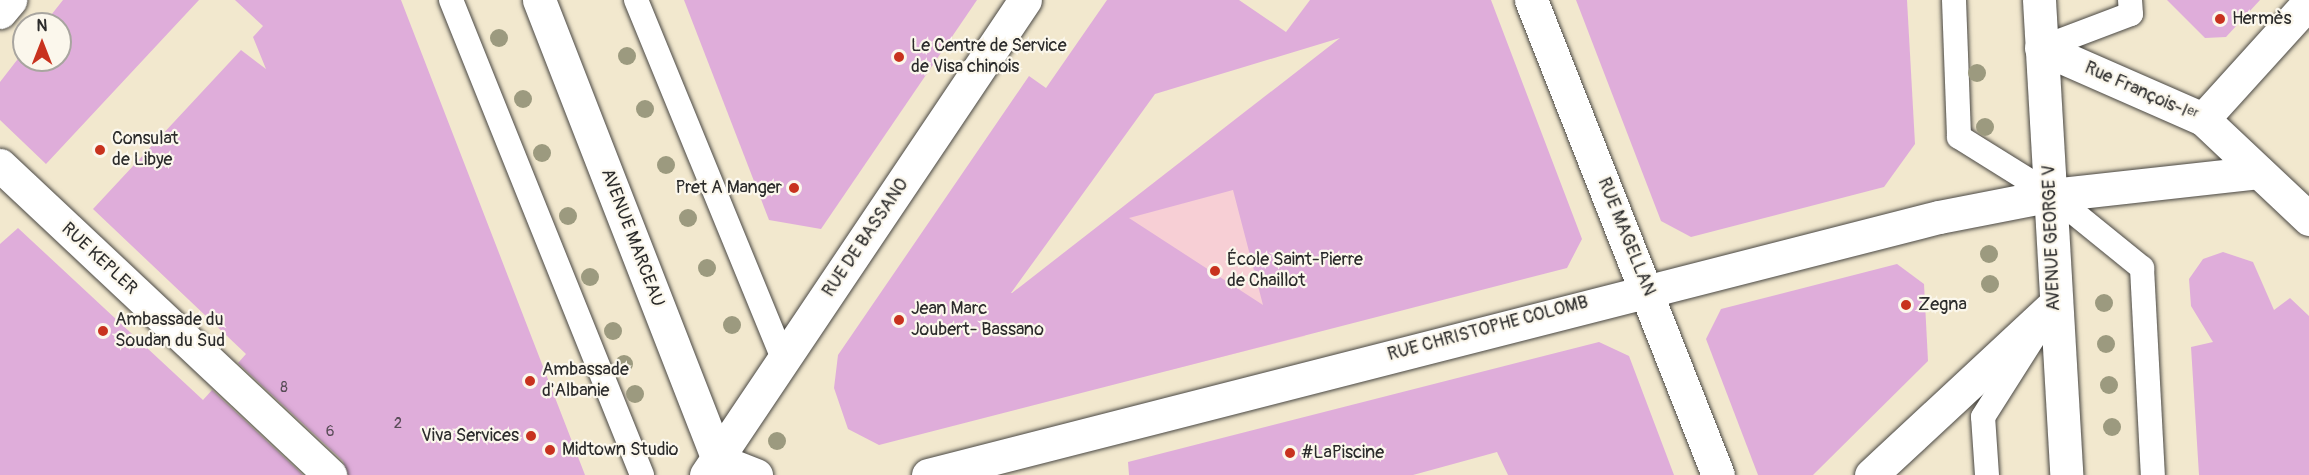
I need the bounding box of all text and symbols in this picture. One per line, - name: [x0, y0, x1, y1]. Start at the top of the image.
- place label: Hermès: [2232, 8, 2292, 30]
- north arrow: [12, 12, 72, 72]
- marker: Hermès: [2213, 12, 2227, 26]
- text: N: [37, 16, 47, 36]
- place label: Le Centre de Service de Visa chinois: [911, 36, 1067, 78]
- marker: Le Centre de Service de Visa chinois: [892, 50, 906, 64]
- street label: Rue François-Iᵉʳ: [2081, 57, 2201, 127]
- place label: Consulat de Libye: [112, 129, 179, 172]
- marker: Consulat de Libye: [93, 143, 107, 157]
- street label: AVENUE GEORGE V: [2039, 165, 2065, 311]
- street label: AVENUE MARCEAU: [596, 166, 668, 310]
- street label: RUE DE BASSANO: [818, 175, 914, 301]
- street label: RUE MAGELLAN: [1592, 175, 1660, 299]
- place label: Pret A Manger: [675, 177, 782, 199]
- marker: Pret A Manger: [787, 181, 801, 195]
- street label: RUE KEPLER: [57, 218, 141, 300]
- place label: École Saint-Pierre de Chaillot: [1227, 250, 1363, 292]
- marker: École Saint-Pierre de Chaillot: [1208, 264, 1222, 278]
- street label: RUE CHRISTOPHE COLOMB: [1385, 292, 1591, 366]
- place label: Zegna: [1918, 294, 1967, 316]
- marker: Zegna: [1899, 298, 1913, 312]
- place label: Jean Marc Joubert- Bassano: [911, 299, 1044, 342]
- place label: Ambassade du Soudan du Sud: [115, 310, 225, 352]
- marker: Jean Marc Joubert- Bassano: [892, 313, 906, 327]
- marker: Ambassade du Soudan du Sud: [96, 324, 110, 338]
- place label: Ambassade d'Albanie: [542, 360, 629, 403]
- marker: Ambassade d'Albanie: [523, 374, 537, 388]
- house number: 8: [280, 379, 288, 397]
- house number: 2: [394, 415, 402, 433]
- house number: 6: [326, 423, 334, 441]
- place label: Viva Services: [421, 425, 519, 447]
- marker: Viva Services: [524, 429, 538, 443]
- place label: Midtown Studio: [562, 439, 678, 461]
- place label: #LaPiscine: [1302, 442, 1384, 464]
- marker: Midtown Studio: [543, 443, 557, 457]
- marker: #LaPiscine: [1283, 446, 1297, 460]

